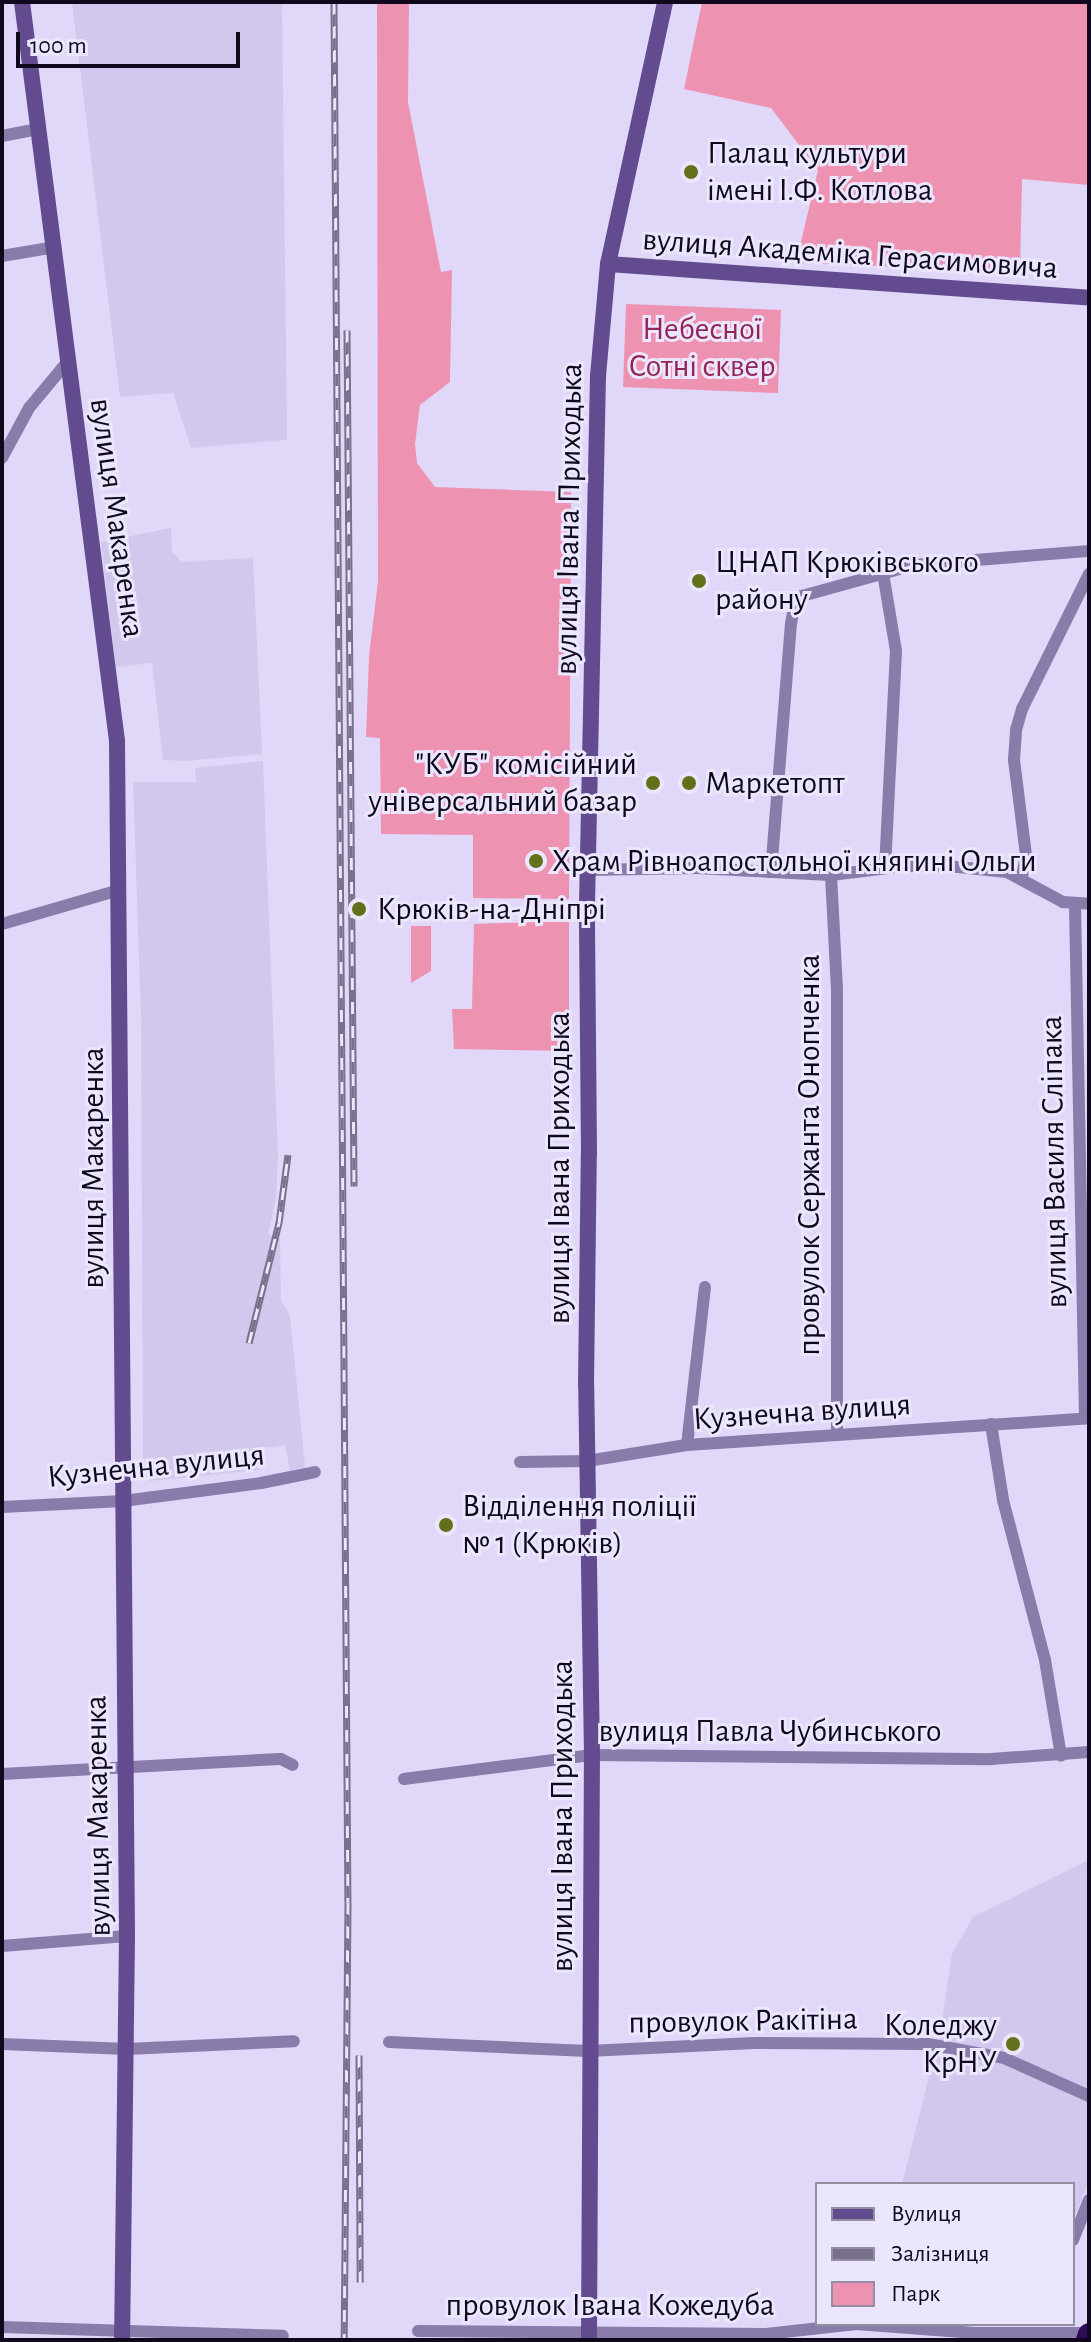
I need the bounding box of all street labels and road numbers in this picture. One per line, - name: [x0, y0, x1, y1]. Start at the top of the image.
- street label: вулиця Академіка Герасимовича: [641, 220, 1059, 288]
- street label: вулиця Івана Приходька: [547, 363, 591, 675]
- street label: вулиця Макаренка: [81, 396, 153, 640]
- street label: провулок Сержанта Онопченка: [790, 954, 828, 1356]
- street label: вулиця Івана Приходька: [540, 1012, 578, 1324]
- street label: вулиця Василя Сліпака: [1032, 1015, 1076, 1309]
- street label: вулиця Макаренка: [74, 1047, 112, 1289]
- street label: Кузнечна вулиця: [692, 1385, 912, 1439]
- street label: Кузнечна вулиця: [46, 1436, 266, 1496]
- street label: вулиця Івана Приходька: [543, 1660, 581, 1972]
- street label: вулиця Макаренка: [77, 1695, 119, 1937]
- street label: вулиця Павла Чубинського: [599, 1712, 941, 1750]
- street label: провулок Ракітіна: [628, 2000, 858, 2042]
- street label: провулок Івана Кожедуба: [445, 2286, 775, 2324]

